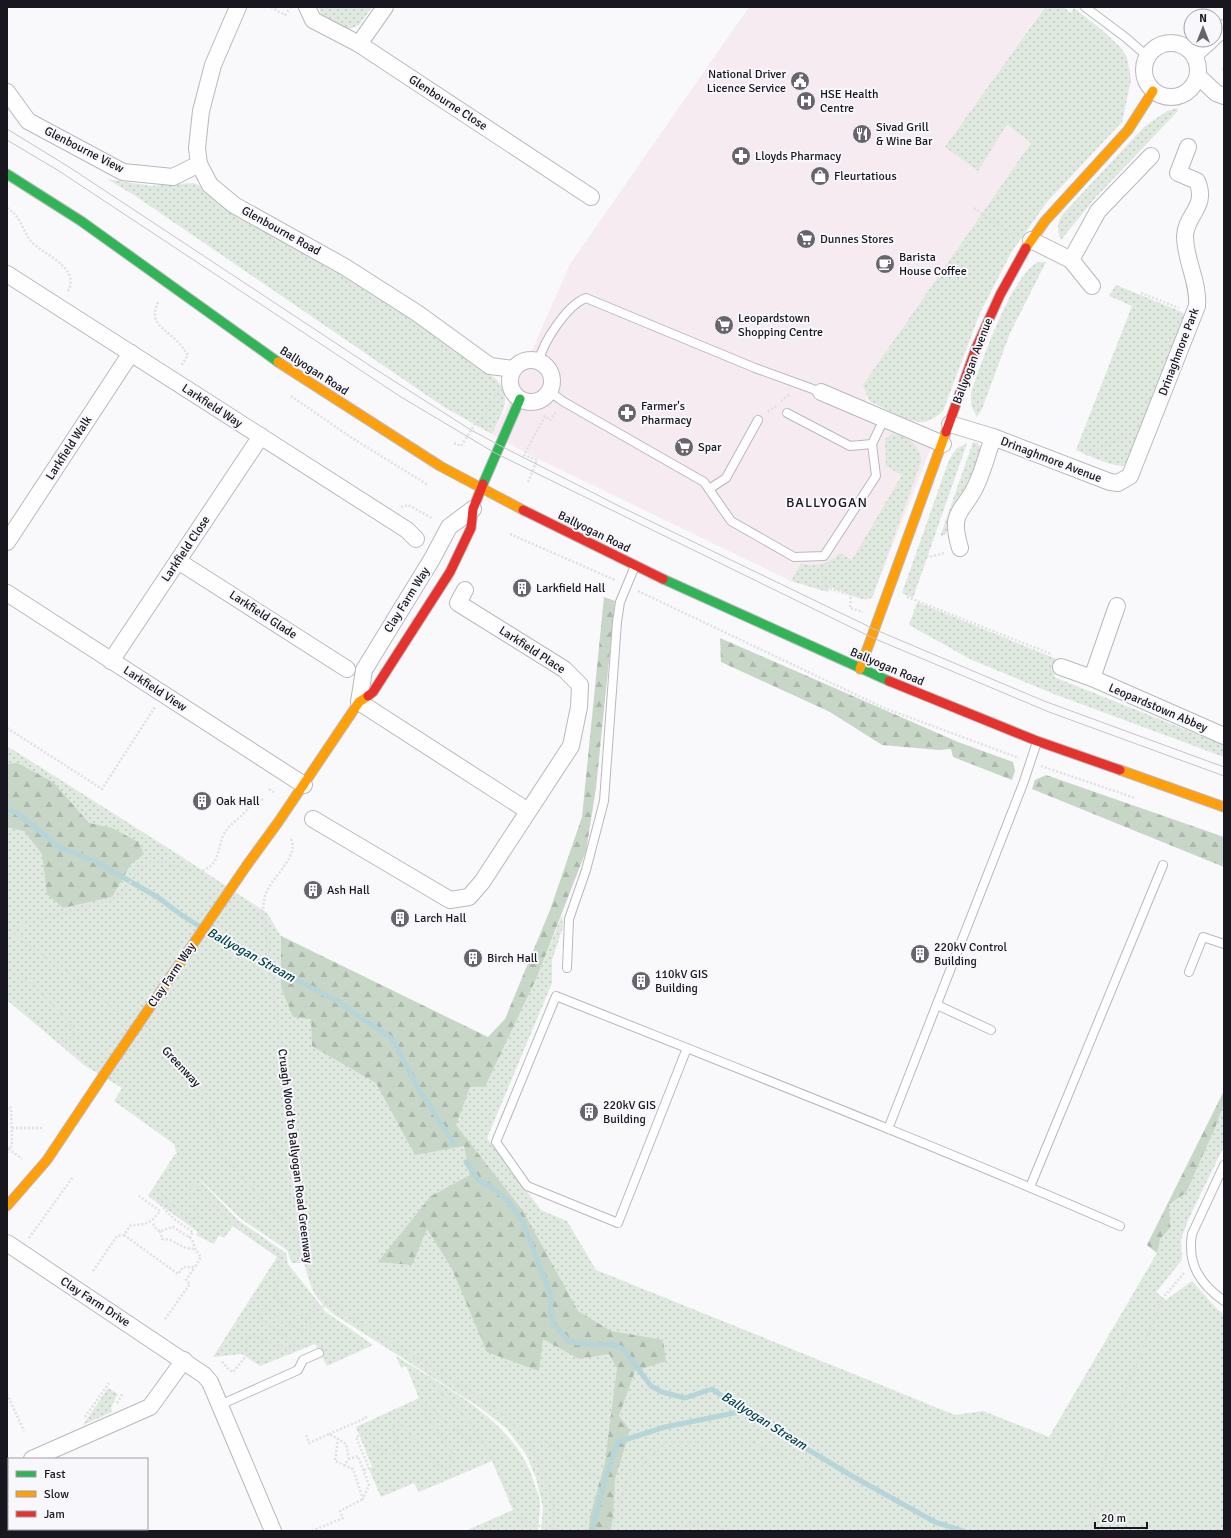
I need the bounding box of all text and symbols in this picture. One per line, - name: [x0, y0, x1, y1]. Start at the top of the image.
- north arrow: [1183, 8, 1223, 48]
- text: N: [1199, 12, 1207, 25]
- place label: National Driver Licence Service: [707, 67, 787, 96]
- public building icon: National Driver Licence Service: [789, 70, 811, 92]
- street label: Glenbourne Close: [406, 72, 490, 134]
- place label: HSE Health Centre: [820, 87, 878, 116]
- hospital icon: HSE Health Centre: [795, 90, 817, 112]
- place label: Sivad Grill & Wine Bar: [876, 120, 933, 149]
- restaurant icon: Sivad Grill & Wine Bar: [851, 123, 873, 145]
- street label: Glenbourne View: [42, 124, 126, 177]
- pharmacy icon: Lloyds Pharmacy: [730, 145, 752, 167]
- place label: Lloyds Pharmacy: [755, 149, 841, 164]
- shop icon: Fleurtatious: [809, 165, 831, 187]
- place label: Fleurtatious: [834, 169, 897, 184]
- street label: Glenbourne Road: [239, 203, 323, 259]
- supermarket icon: Dunnes Stores: [795, 228, 817, 250]
- place label: Dunnes Stores: [820, 232, 894, 247]
- place label: Barista House Coffee: [899, 250, 967, 279]
- cafe icon: Barista House Coffee: [874, 253, 896, 275]
- street label: Drinaghmore Park: [1155, 306, 1203, 398]
- place label: Leopardstown Shopping Centre: [738, 311, 823, 340]
- supermarket icon: Leopardstown Shopping Centre: [713, 314, 735, 336]
- street label: Ballyogan Avenue: [950, 316, 996, 406]
- street label: Ballyogan Road: [277, 343, 351, 399]
- street label: Larkfield Way: [179, 381, 246, 431]
- place label: Farmer's Pharmacy: [641, 399, 692, 428]
- pharmacy icon: Farmer's Pharmacy: [616, 402, 638, 424]
- street label: Larkfield Walk: [43, 413, 95, 483]
- street label: Drinaghmore Avenue: [998, 434, 1104, 486]
- supermarket icon: Spar: [673, 436, 695, 458]
- place label: Spar: [698, 440, 722, 455]
- district label: BALLYOGAN: [786, 494, 868, 511]
- street label: Ballyogan Road: [555, 508, 633, 556]
- street label: Larkfield Close: [158, 513, 214, 585]
- street label: Clay Farm Way: [381, 564, 433, 636]
- building icon: Larkfield Hall: [511, 577, 533, 599]
- place label: Larkfield Hall: [536, 581, 606, 596]
- street label: Larkfield Glade: [226, 588, 300, 642]
- street label: Larkfield Place: [496, 623, 568, 677]
- street label: Ballyogan Road: [848, 645, 926, 689]
- street label: Larkfield View: [120, 663, 190, 715]
- street label: Leopardstown Abbey: [1106, 680, 1210, 736]
- building icon: Oak Hall: [191, 790, 213, 812]
- place label: Oak Hall: [216, 794, 260, 809]
- building icon: Ash Hall: [302, 879, 324, 901]
- place label: Ash Hall: [327, 883, 370, 898]
- building icon: Larch Hall: [389, 907, 411, 929]
- place label: Larch Hall: [414, 911, 467, 926]
- water label: Ballyogan Stream: [204, 924, 298, 986]
- street label: Clay Farm Way: [145, 939, 199, 1010]
- place label: 220kV Control Building: [934, 940, 1008, 969]
- building icon: 220kV Control Building: [909, 943, 931, 965]
- building icon: Birch Hall: [462, 947, 484, 969]
- place label: Birch Hall: [487, 951, 538, 966]
- place label: 110kV GIS Building: [655, 967, 708, 996]
- building icon: 110kV GIS Building: [630, 970, 652, 992]
- street label: Greenway: [158, 1043, 204, 1091]
- street label: Cruagh Wood to Ballyogan Road Greenway: [274, 1048, 316, 1265]
- place label: 220kV GIS Building: [603, 1098, 656, 1127]
- building icon: 220kV GIS Building: [578, 1101, 600, 1123]
- street label: Clay Farm Drive: [57, 1274, 133, 1330]
- water label: Ballyogan Stream: [718, 1388, 810, 1454]
- legend: [8, 1458, 148, 1530]
- text: Fast: [44, 1467, 65, 1482]
- text: Slow: [44, 1487, 69, 1502]
- scale bar: [1095, 1504, 1147, 1530]
- text: Jam: [44, 1507, 65, 1522]
- text: 20 m: [1101, 1511, 1126, 1526]

